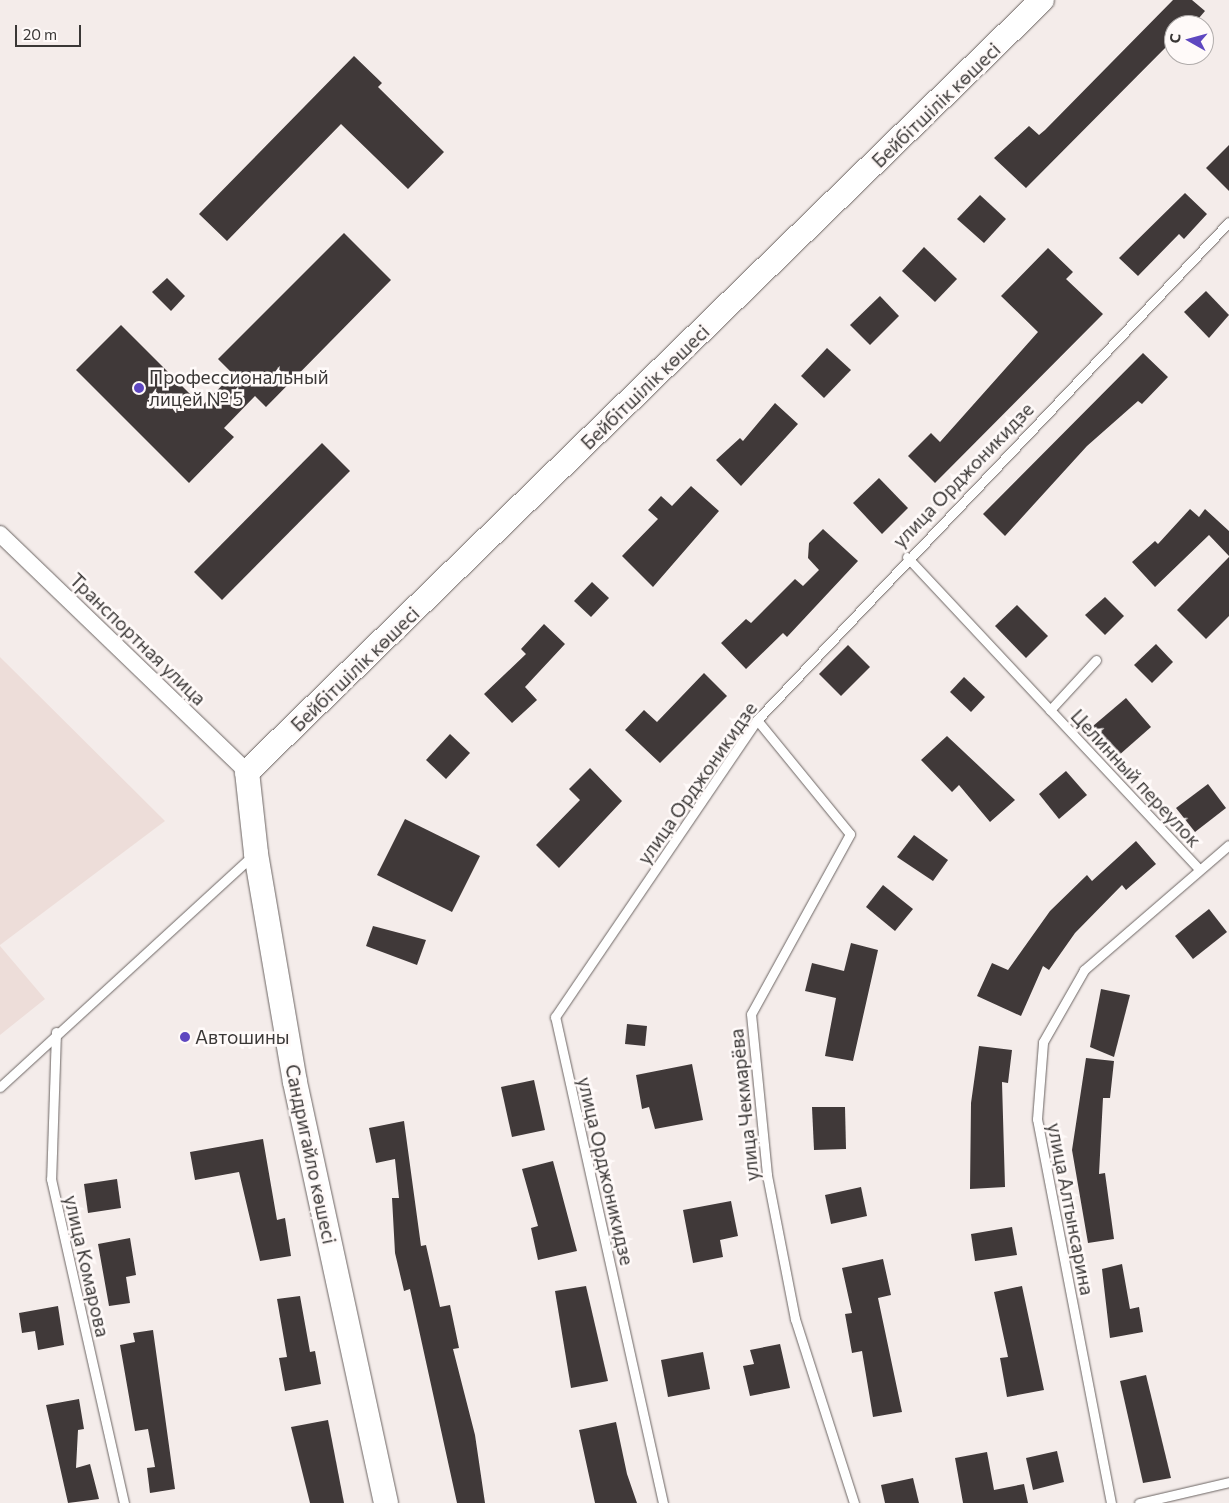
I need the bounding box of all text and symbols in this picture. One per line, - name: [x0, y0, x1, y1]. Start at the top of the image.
- scale bar: [18, 15, 84, 47]
- north arrow: [1164, 15, 1214, 65]
- text: 20 m: [23, 25, 57, 43]
- text: С: [1166, 32, 1184, 44]
- street label: Бейбітшілік көшесі: [867, 38, 1005, 172]
- street label: Бейбітшілік көшесі: [576, 320, 714, 454]
- place label: Профессиональный лицей № 5: [149, 366, 329, 410]
- marker: Профессиональный лицей № 5: [133, 382, 145, 394]
- street label: улица Орджоникидзе: [888, 398, 1038, 552]
- street label: Транспортная улица: [65, 568, 211, 710]
- street label: Бейбітшілік көшесі: [286, 602, 424, 736]
- street label: улица Орджоникидзе: [632, 698, 762, 868]
- street label: Целинный переулок: [1066, 704, 1206, 852]
- place label: Автошины: [195, 1026, 290, 1048]
- street label: улица Чекмарёва: [725, 1028, 763, 1182]
- marker: Автошины: [179, 1031, 191, 1043]
- street label: Сандригайло көшесі: [281, 1062, 341, 1246]
- street label: улица Орджоникидзе: [573, 1075, 639, 1267]
- street label: улица Алтынсарина: [1043, 1121, 1099, 1297]
- street label: улица Комарова: [60, 1193, 114, 1339]

